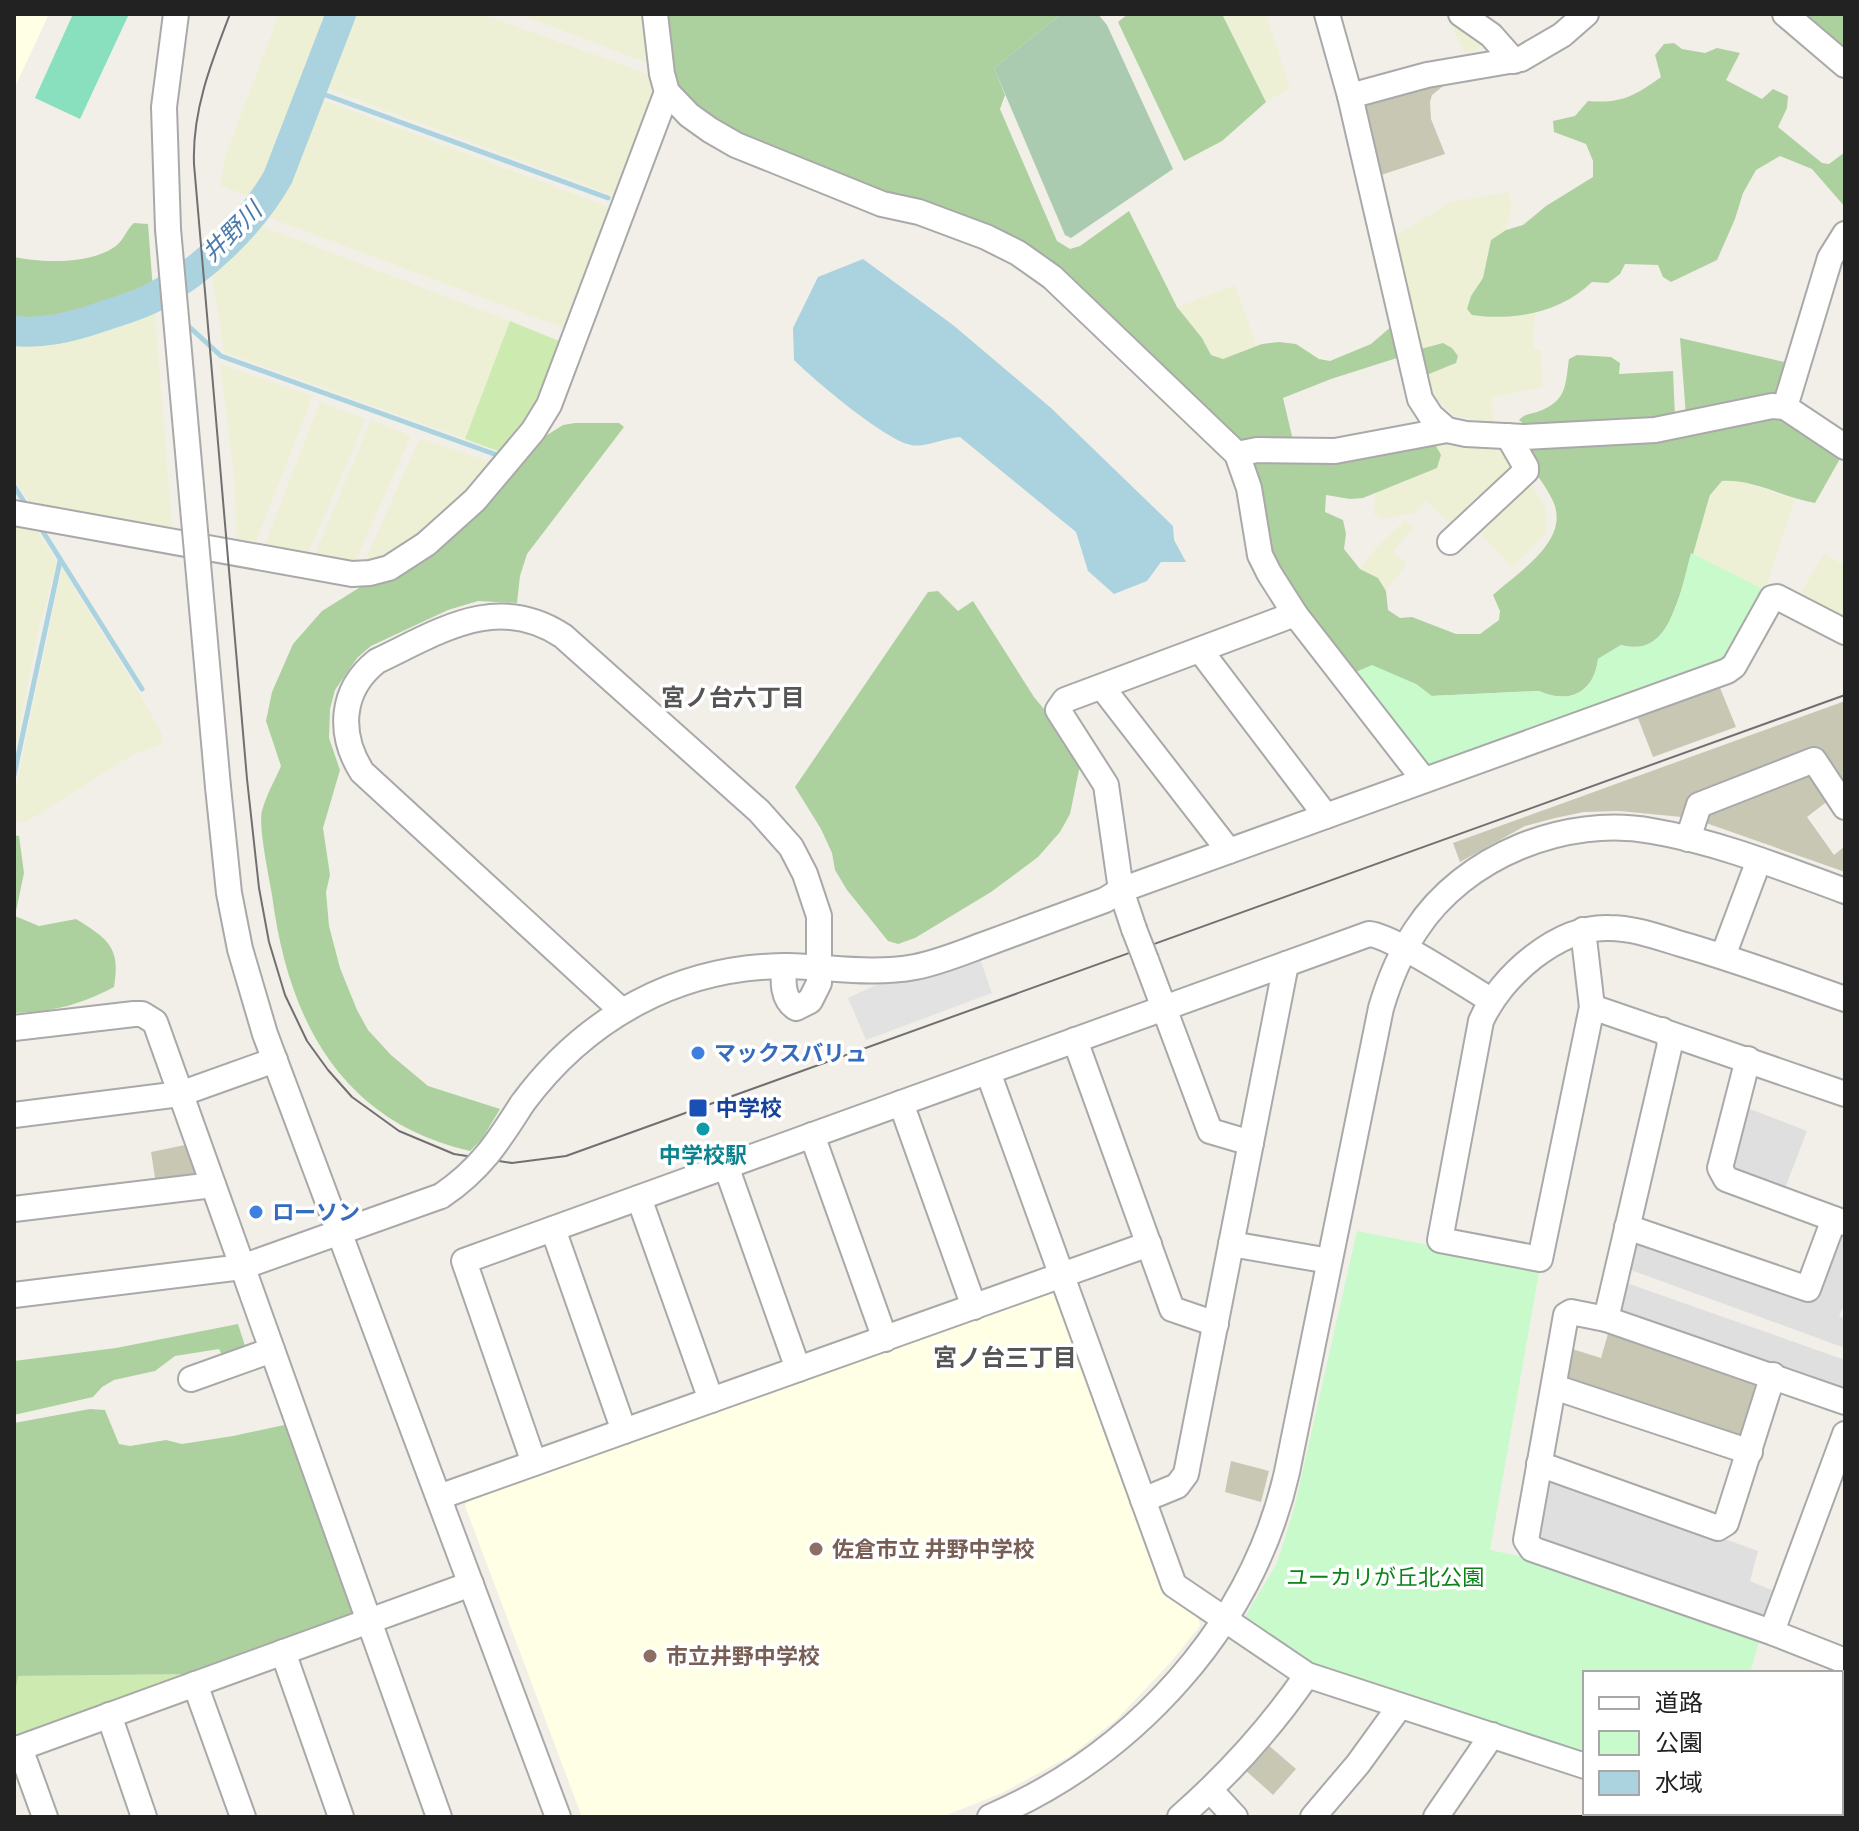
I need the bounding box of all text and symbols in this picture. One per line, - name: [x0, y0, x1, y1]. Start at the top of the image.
- water label: 井野川: [197, 195, 269, 267]
- district label: 宮ノ台六丁目: [661, 684, 805, 712]
- place label: マックスバリュ: [714, 1040, 867, 1067]
- marker: マックスバリュ: [689, 1044, 707, 1062]
- place label: 中学校: [716, 1095, 782, 1122]
- marker: 中学校: [687, 1097, 709, 1119]
- marker: 中学校駅: [694, 1120, 712, 1138]
- place label: 中学校駅: [659, 1142, 747, 1169]
- place label: ローソン: [272, 1199, 360, 1226]
- marker: ローソン: [247, 1203, 265, 1221]
- district label: 宮ノ台三丁目: [933, 1344, 1077, 1372]
- place label: 佐倉市立 井野中学校: [832, 1536, 1035, 1563]
- marker: 佐倉市立 井野中学校: [807, 1540, 825, 1558]
- park label: ユーカリが丘北公園: [1286, 1564, 1484, 1591]
- place label: 市立井野中学校: [666, 1643, 820, 1670]
- marker: 市立井野中学校: [641, 1647, 659, 1665]
- legend: [1583, 1671, 1843, 1815]
- text: 道路: [1655, 1689, 1703, 1717]
- text: 公園: [1655, 1729, 1703, 1757]
- text: 水域: [1655, 1769, 1703, 1797]

